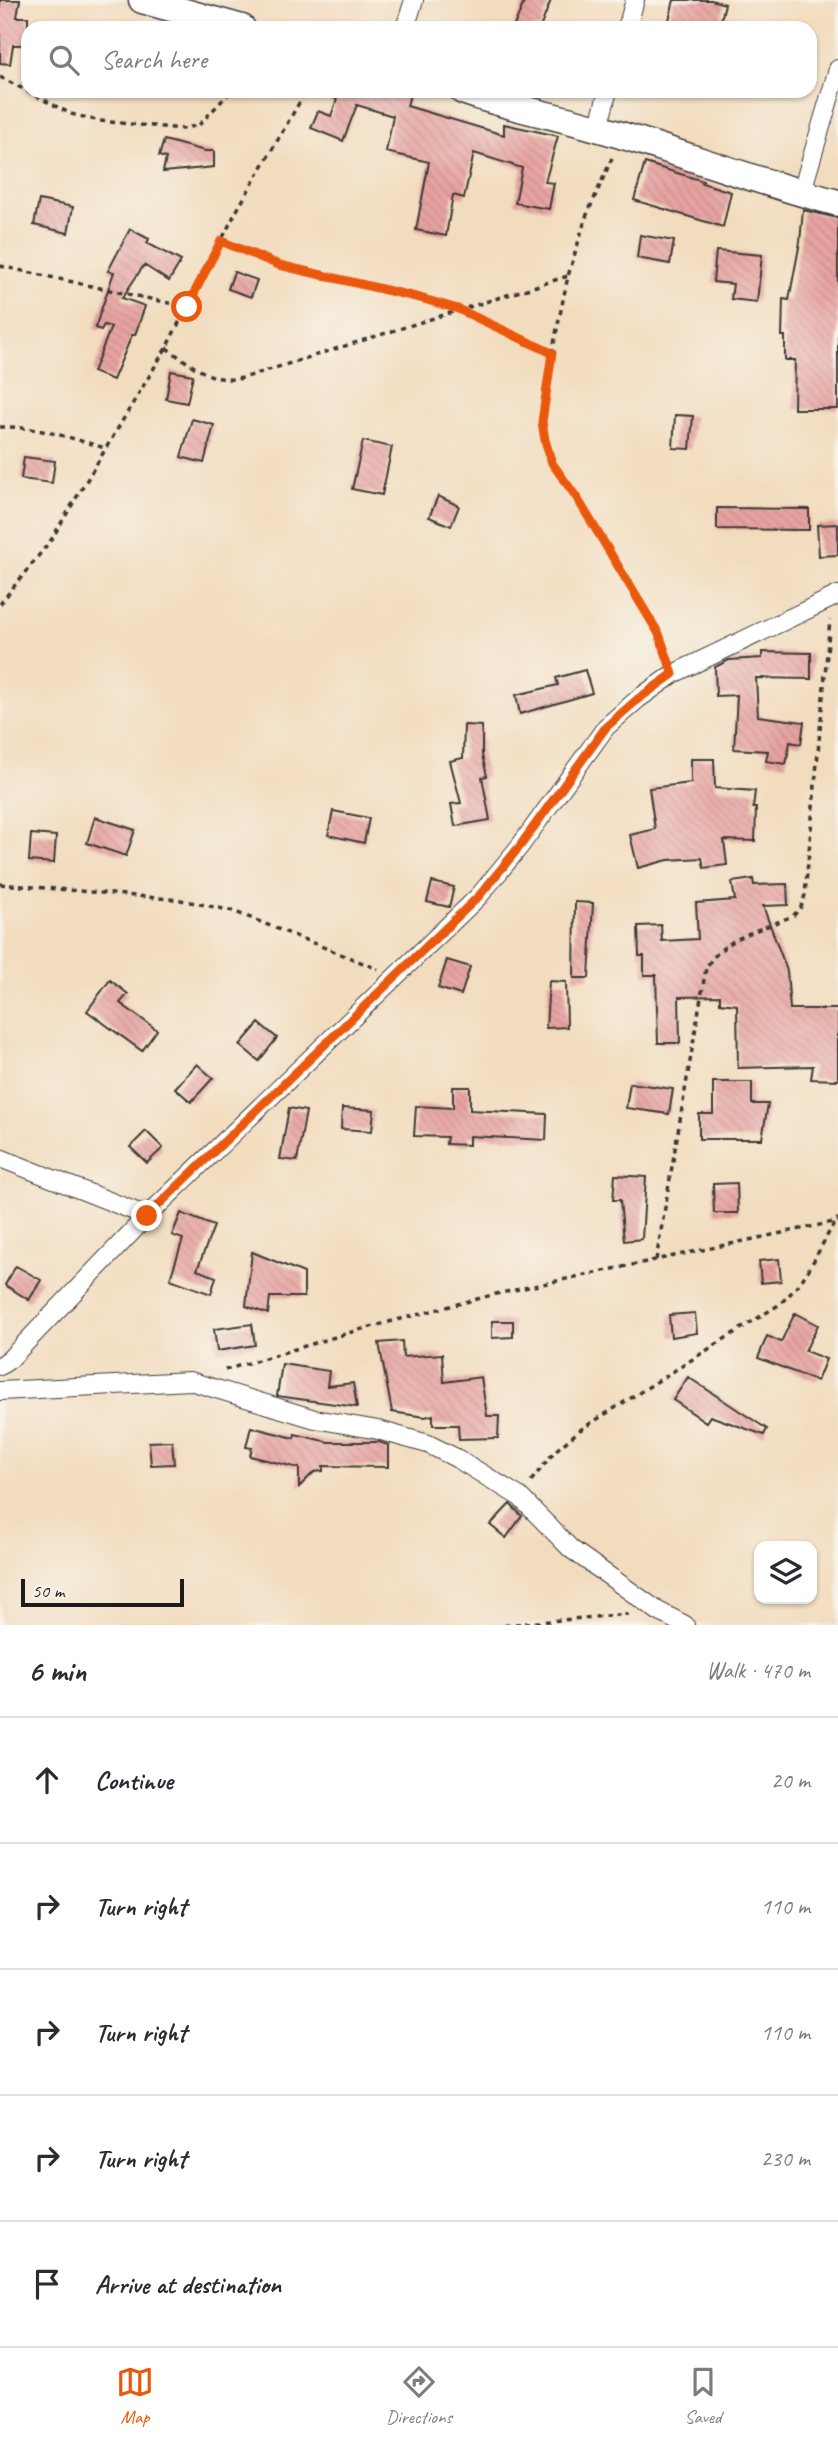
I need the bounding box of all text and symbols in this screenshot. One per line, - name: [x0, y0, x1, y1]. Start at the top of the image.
- search box: [21, 21, 817, 98]
- icon: search: [45, 41, 83, 79]
- text: Search here: [101, 43, 207, 76]
- route start: [171, 291, 202, 322]
- route end: [131, 1200, 162, 1231]
- map controls: [754, 1541, 817, 1604]
- button: layers: [754, 1541, 817, 1604]
- scale bar: [21, 1576, 184, 1608]
- text: 50 m: [32, 1579, 64, 1603]
- text: 6 min: [28, 1652, 86, 1690]
- text: Walk · 470 m: [706, 1656, 810, 1685]
- icon: ahead: [28, 1761, 66, 1799]
- text: Continue: [95, 1764, 173, 1797]
- text: 20 m: [771, 1766, 810, 1795]
- icon: right: [28, 1887, 66, 1925]
- text: Turn right: [95, 1890, 186, 1923]
- text: 110 m: [761, 1892, 810, 1921]
- icon: right: [28, 2013, 66, 2051]
- text: Turn right: [95, 2016, 186, 2049]
- text: 110 m: [761, 2018, 810, 2047]
- icon: right: [28, 2139, 66, 2177]
- text: Turn right: [95, 2142, 186, 2175]
- text: 230 m: [761, 2144, 810, 2173]
- icon: arrive: [28, 2265, 66, 2303]
- text: Arrive at destination: [95, 2268, 281, 2301]
- tab: Map: [116, 2363, 154, 2429]
- tab: Directions: [386, 2363, 452, 2429]
- tab: Saved: [684, 2363, 722, 2429]

